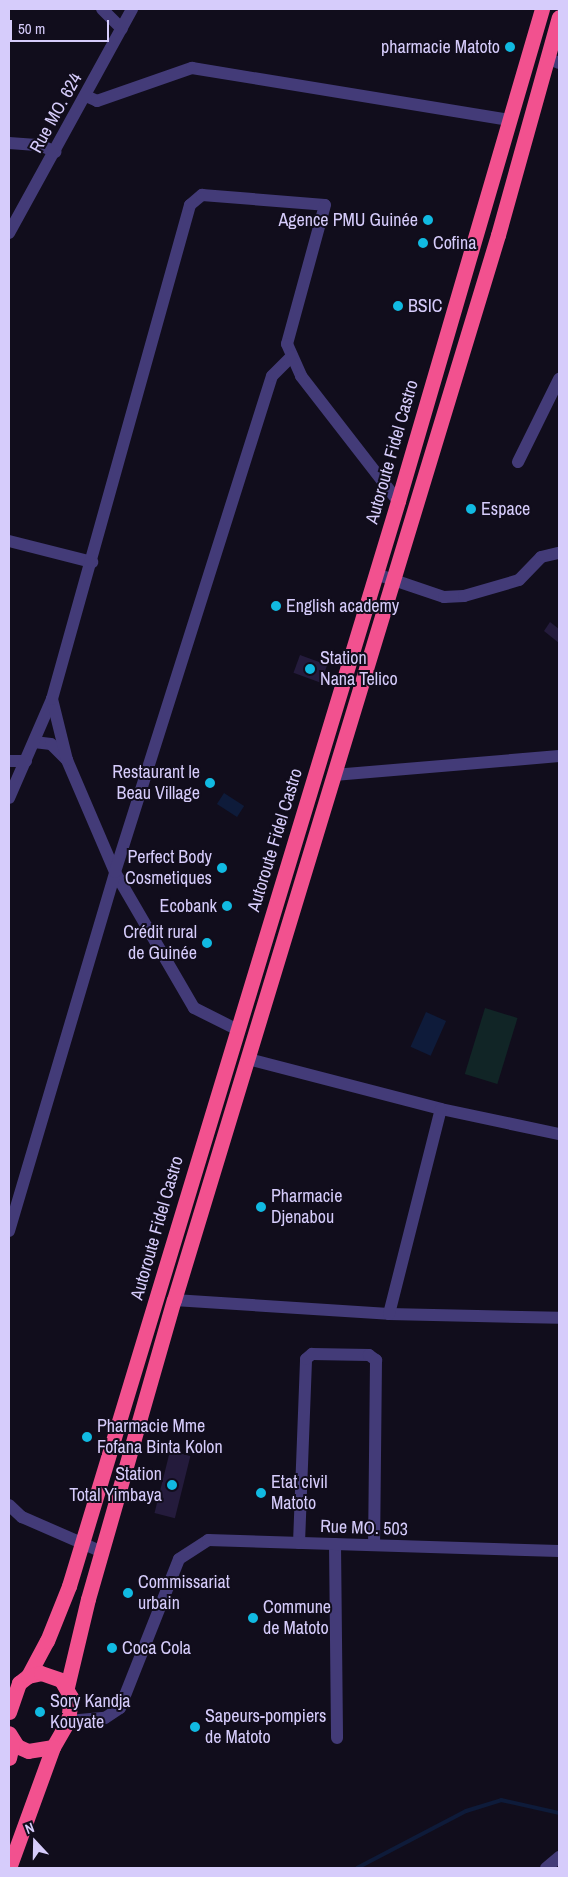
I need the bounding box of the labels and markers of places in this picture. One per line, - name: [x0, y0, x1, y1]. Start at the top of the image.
- place label: pharmacie Matoto: [381, 36, 500, 58]
- marker: pharmacie Matoto: [504, 41, 516, 53]
- place label: Agence PMU Guinée: [279, 209, 418, 231]
- marker: Agence PMU Guinée: [422, 214, 434, 226]
- place label: Cofina: [433, 232, 476, 254]
- marker: Cofina: [417, 237, 429, 249]
- place label: BSIC: [408, 295, 442, 317]
- marker: BSIC: [392, 300, 404, 312]
- place label: Espace: [481, 498, 530, 520]
- marker: Espace: [465, 503, 477, 515]
- place label: English academy: [286, 595, 399, 617]
- marker: English academy: [270, 600, 282, 612]
- place label: Station Nana Telico: [320, 648, 398, 691]
- marker: Station Nana Telico: [304, 663, 316, 675]
- place label: Restaurant le Beau Village: [112, 762, 200, 804]
- marker: Restaurant le Beau Village: [204, 777, 216, 789]
- place label: Perfect Body Cosmetiques: [125, 847, 212, 890]
- marker: Perfect Body Cosmetiques: [216, 862, 228, 874]
- place label: Ecobank: [160, 895, 217, 917]
- marker: Ecobank: [221, 900, 233, 912]
- place label: Crédit rural de Guinée: [123, 922, 197, 964]
- marker: Crédit rural de Guinée: [201, 937, 213, 949]
- place label: Pharmacie Djenabou: [271, 1186, 342, 1228]
- marker: Pharmacie Djenabou: [255, 1201, 267, 1213]
- place label: Pharmacie Mme Fofana Binta Kolon: [97, 1416, 223, 1458]
- marker: Pharmacie Mme Fofana Binta Kolon: [81, 1431, 93, 1443]
- place label: Station Total Yimbaya: [69, 1464, 162, 1506]
- place label: Etat civil Matoto: [271, 1472, 328, 1515]
- marker: Station Total Yimbaya: [166, 1479, 178, 1491]
- marker: Etat civil Matoto: [255, 1487, 267, 1499]
- place label: Commissariat urbain: [138, 1572, 230, 1615]
- marker: Commissariat urbain: [122, 1587, 134, 1599]
- place label: Commune de Matoto: [263, 1597, 331, 1640]
- marker: Commune de Matoto: [247, 1612, 259, 1624]
- place label: Coca Cola: [122, 1637, 191, 1659]
- marker: Coca Cola: [106, 1642, 118, 1654]
- place label: Sory Kandja Kouyate: [50, 1691, 130, 1734]
- marker: Sory Kandja Kouyate: [34, 1706, 46, 1718]
- place label: Sapeurs-pompiers de Matoto: [205, 1706, 326, 1748]
- marker: Sapeurs-pompiers de Matoto: [189, 1721, 201, 1733]

